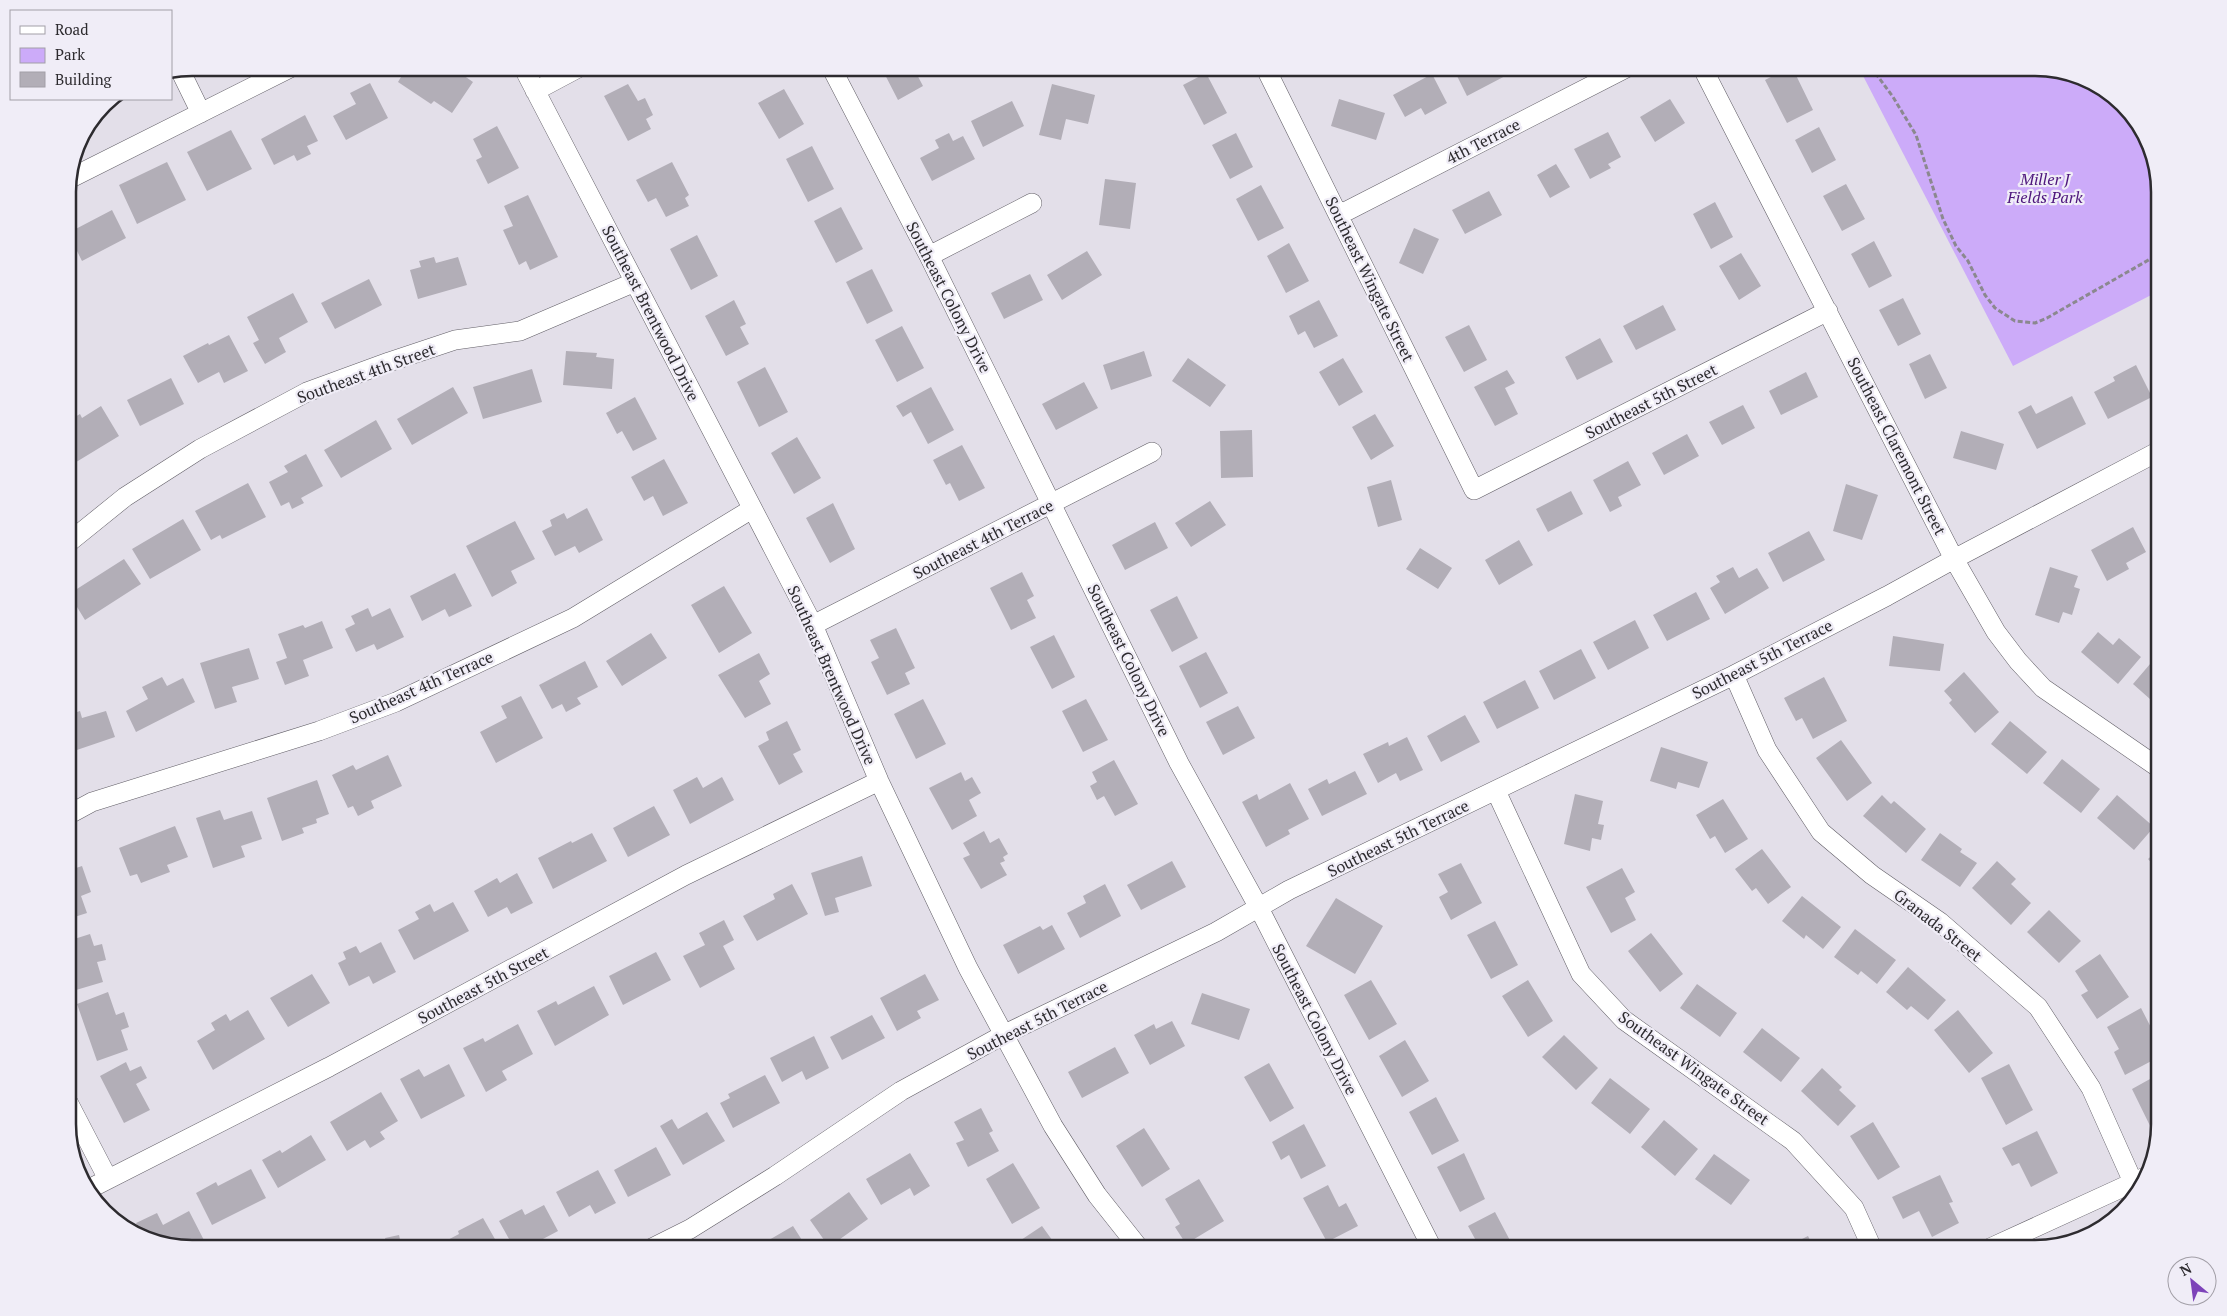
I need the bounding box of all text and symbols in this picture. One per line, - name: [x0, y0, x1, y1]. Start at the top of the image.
- legend: [10, 10, 172, 100]
- text: Road: [55, 19, 88, 39]
- text: Park: [55, 44, 85, 64]
- text: Building: [55, 69, 113, 89]
- street label: 4th Terrace: [1442, 113, 1524, 169]
- park label: Miller J Fields Park: [2006, 168, 2083, 208]
- street label: Southeast Wingate Street: [1320, 193, 1420, 365]
- street label: Southeast Colony Drive: [901, 218, 997, 376]
- street label: Southeast Brentwood Drive: [597, 221, 705, 405]
- street label: Southeast 4th Street: [294, 338, 438, 408]
- street label: Southeast Claremont Street: [1843, 353, 1952, 539]
- street label: Southeast 5th Street: [1581, 358, 1721, 444]
- street label: Southeast 4th Terrace: [909, 494, 1057, 584]
- street label: Southeast Colony Drive: [1083, 580, 1175, 740]
- street label: Southeast Brentwood Drive: [782, 582, 882, 768]
- street label: Southeast 5th Terrace: [1688, 614, 1836, 704]
- street label: Southeast 4th Terrace: [346, 645, 496, 729]
- street label: Southeast 5th Terrace: [1323, 794, 1473, 882]
- street label: Granada Street: [1889, 884, 1987, 966]
- street label: Southeast Colony Drive: [1267, 940, 1363, 1098]
- street label: Southeast 5th Street: [414, 941, 552, 1029]
- street label: Southeast 5th Terrace: [963, 975, 1111, 1065]
- street label: Southeast Wingate Street: [1614, 1006, 1774, 1130]
- north arrow: [2167, 1256, 2217, 1306]
- text: N: [2176, 1258, 2195, 1280]

